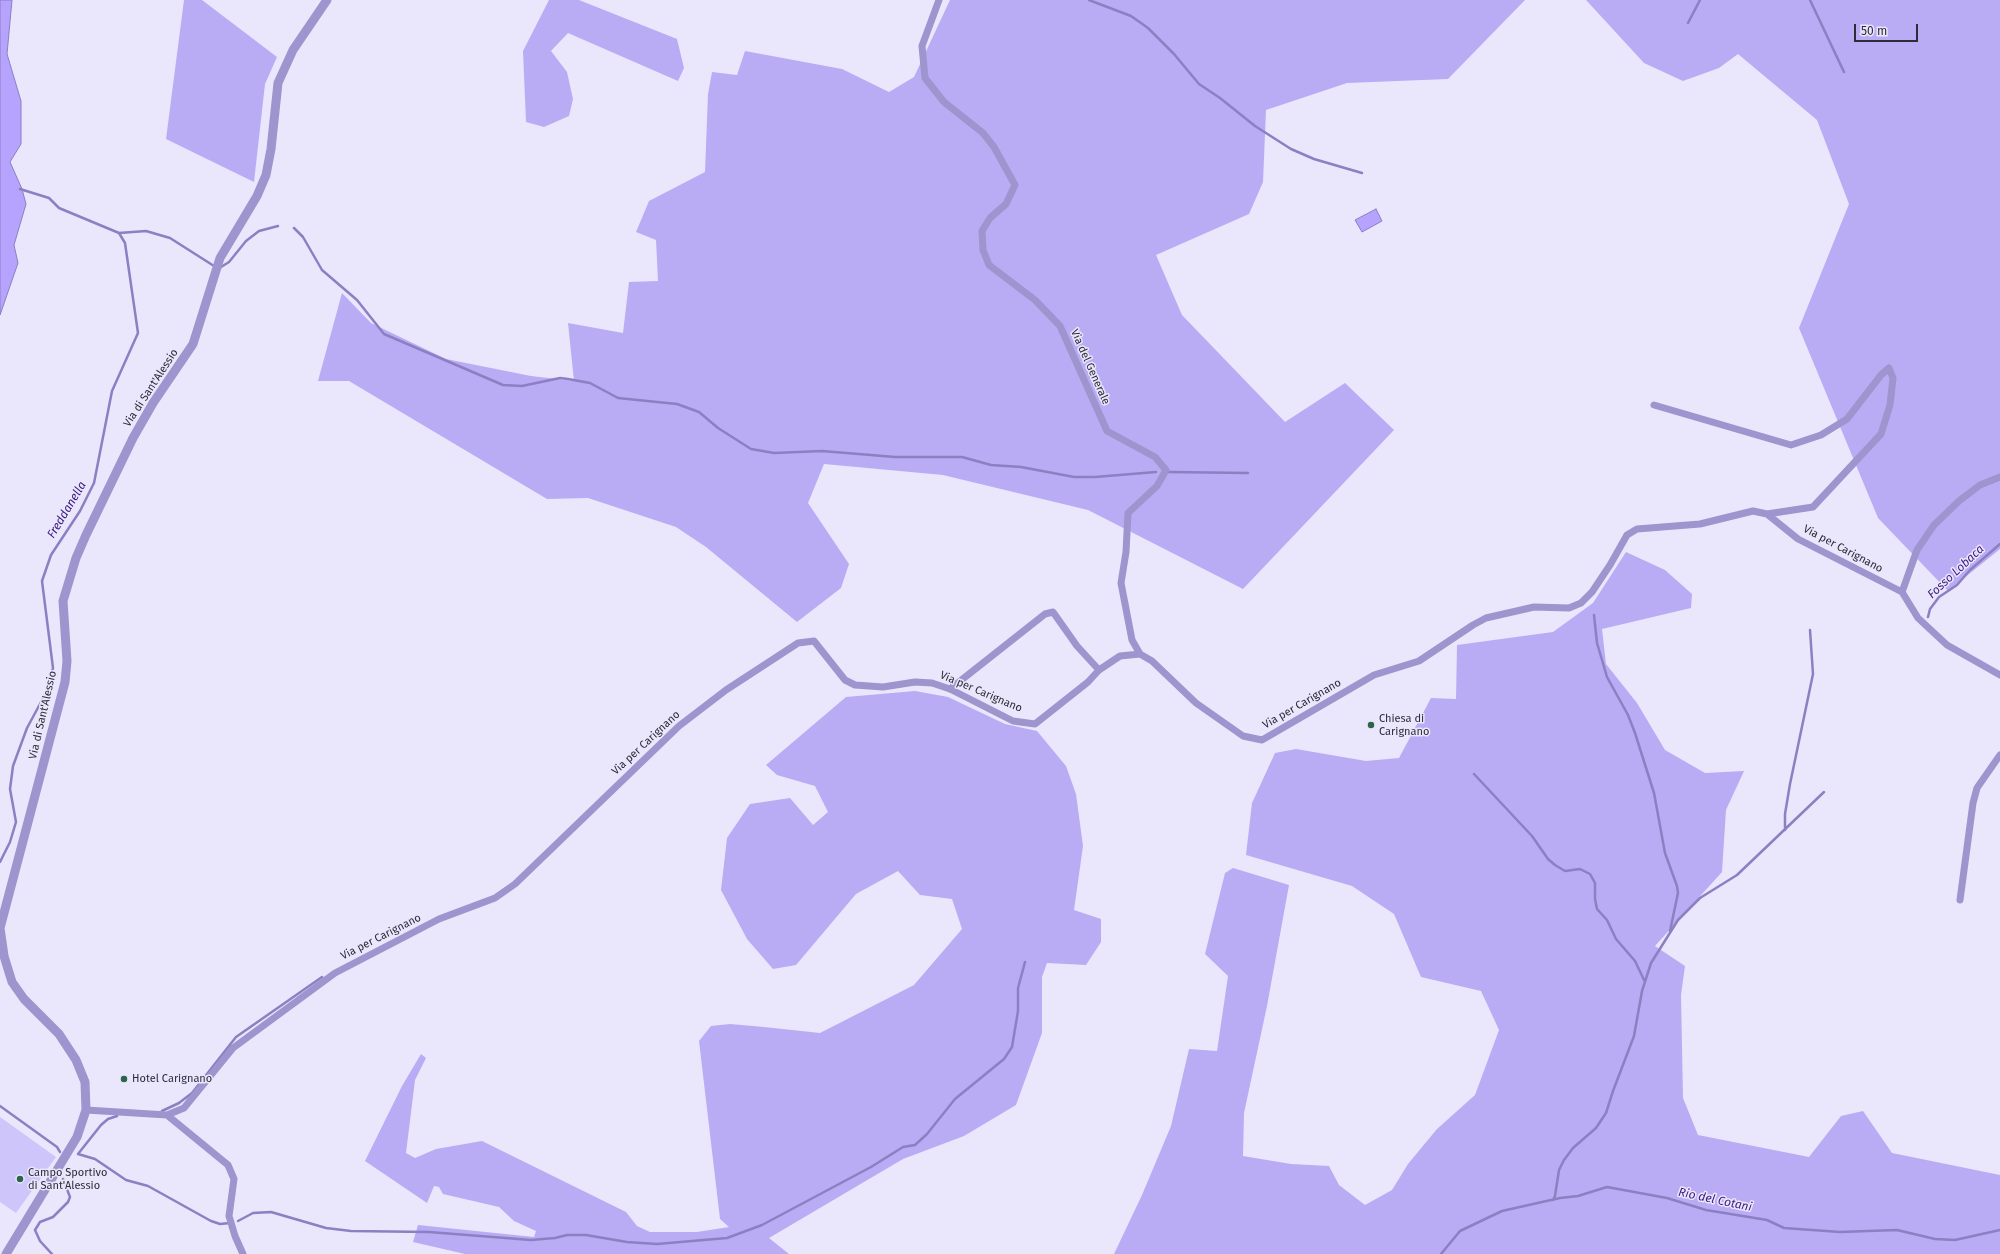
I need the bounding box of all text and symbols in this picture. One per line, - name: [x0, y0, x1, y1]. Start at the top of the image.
- scale bar: [1856, 16, 1920, 42]
- text: 50 m: [1861, 24, 1887, 38]
- street label: Via del Generale: [1067, 327, 1113, 407]
- street label: Via di Sant'Alessio: [121, 347, 181, 429]
- water label: Freddanella: [44, 479, 90, 541]
- street label: Via per Carignano: [1801, 522, 1885, 576]
- water label: Fosso Lobaca: [1925, 542, 1987, 602]
- street label: Via per Carignano: [938, 669, 1024, 715]
- street label: Via di Sant'Alessio: [26, 670, 60, 760]
- street label: Via per Carignano: [1261, 676, 1343, 732]
- street label: Via per Carignano: [609, 708, 683, 778]
- place label: Chiesa di Carignano: [1379, 712, 1429, 738]
- marker: Chiesa di Carignano: [1366, 720, 1376, 730]
- street label: Via per Carignano: [339, 911, 423, 963]
- place label: Hotel Carignano: [132, 1072, 212, 1086]
- marker: Hotel Carignano: [119, 1074, 129, 1084]
- place label: Campo Sportivo di Sant'Alessio: [28, 1166, 107, 1192]
- marker: Campo Sportivo di Sant'Alessio: [15, 1174, 25, 1184]
- water label: Rio del Cotani: [1677, 1185, 1753, 1215]

